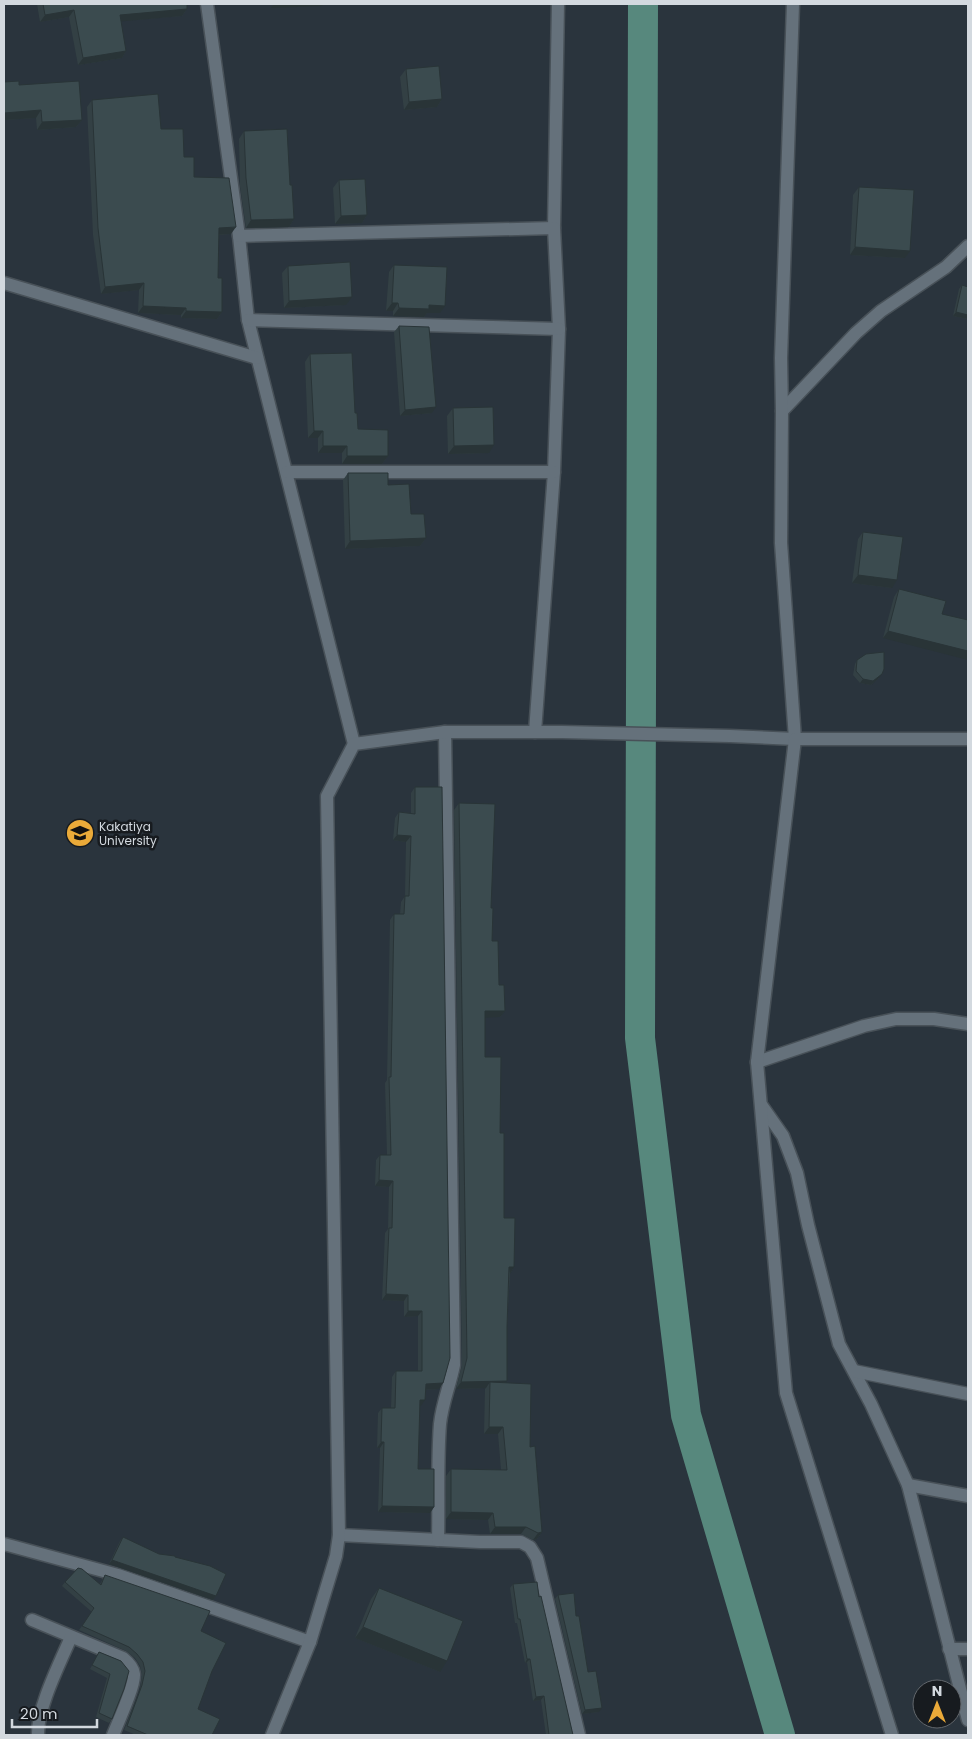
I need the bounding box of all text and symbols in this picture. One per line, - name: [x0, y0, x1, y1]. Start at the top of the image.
- school or university icon: Kakatiya University: [65, 818, 95, 848]
- place label: Kakatiya University: [99, 818, 157, 849]
- north arrow: [912, 1679, 962, 1729]
- text: N: [932, 1681, 942, 1701]
- scale bar: [12, 1696, 98, 1728]
- text: 20 m: [20, 1703, 58, 1724]

